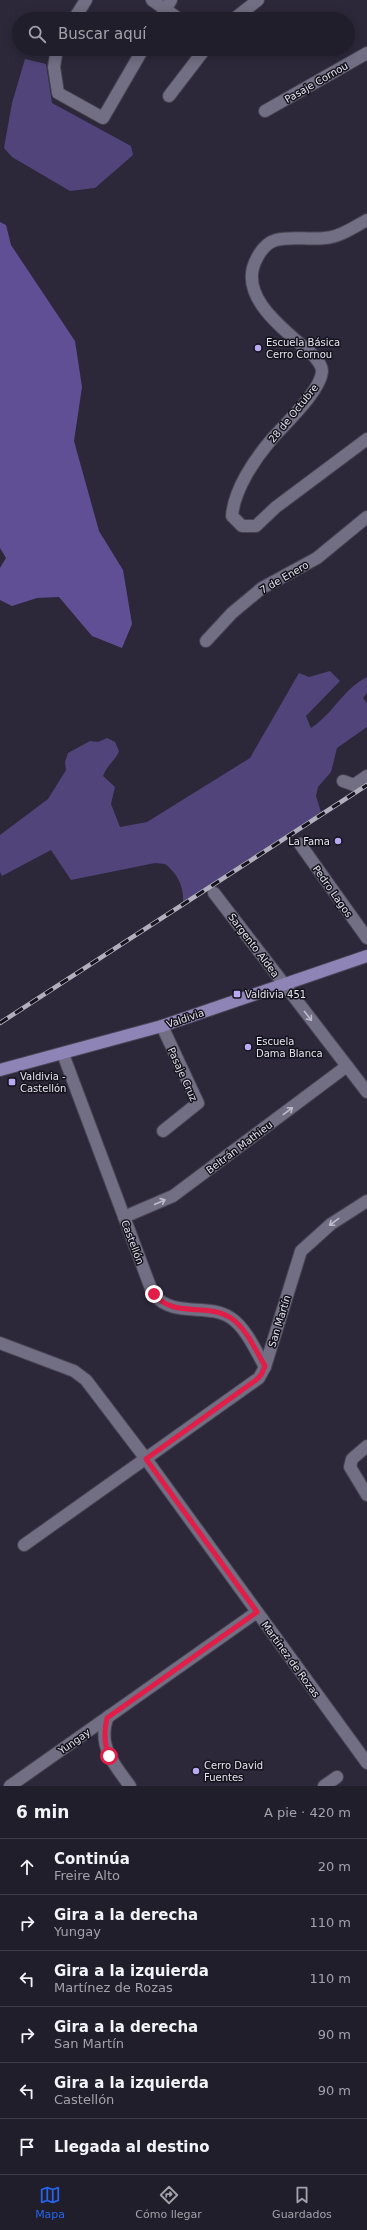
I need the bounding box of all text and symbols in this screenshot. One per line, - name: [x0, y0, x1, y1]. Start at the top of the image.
- search box: [12, 12, 355, 56]
- icon: search: [26, 23, 48, 45]
- text: Buscar aquí: [58, 25, 146, 43]
- street label: Pasaje Cornou: [283, 60, 350, 105]
- place label: Escuela Básica Cerro Cornou: [266, 337, 340, 360]
- marker: Escuela Básica Cerro Cornou: [253, 343, 263, 353]
- street label: 28 de Octubre: [267, 382, 320, 445]
- street label: 7 de Enero: [258, 559, 310, 596]
- place label: La Fama: [288, 836, 330, 847]
- marker: La Fama: [333, 836, 343, 846]
- street label: Pedro Lagos: [311, 863, 355, 919]
- street label: Sargento Aldea: [226, 911, 281, 979]
- marker: Valdivia 451: [232, 989, 242, 999]
- place label: Valdivia 451: [245, 989, 306, 1000]
- street label: Valdivia: [165, 1007, 205, 1030]
- one-way arrow: [303, 1010, 312, 1021]
- place label: Escuela Dama Blanca: [256, 1036, 323, 1059]
- marker: Escuela Dama Blanca: [243, 1042, 253, 1052]
- street label: Pasaje Cruz: [166, 1046, 199, 1103]
- place label: Valdivia - Castellón: [20, 1071, 66, 1094]
- marker: Valdivia - Castellón: [7, 1077, 17, 1087]
- one-way arrow: [282, 1106, 293, 1115]
- street label: Beltrán Mathieu: [204, 1119, 274, 1176]
- one-way arrow: [153, 1198, 165, 1205]
- one-way arrow: [329, 1218, 340, 1226]
- street label: Castellón: [119, 1219, 146, 1266]
- route end: [145, 1285, 163, 1303]
- street label: San Martín: [266, 1294, 293, 1349]
- street label: Martínez de Rozas: [259, 1619, 322, 1699]
- street label: Yungay: [56, 1727, 92, 1757]
- route start: [100, 1747, 118, 1765]
- place label: Cerro David Fuentes: [204, 1760, 263, 1783]
- marker: Cerro David Fuentes: [191, 1766, 201, 1776]
- text: 6 min: [16, 1802, 69, 1822]
- text: A pie · 420 m: [264, 1805, 351, 1820]
- text: Continúa: [54, 1850, 130, 1868]
- icon: ahead: [16, 1856, 38, 1878]
- text: 20 m: [318, 1859, 351, 1874]
- text: Freire Alto: [54, 1868, 120, 1883]
- text: Gira a la derecha: [54, 1906, 198, 1924]
- icon: right: [16, 1912, 38, 1934]
- text: 110 m: [309, 1915, 351, 1930]
- text: Yungay: [54, 1924, 101, 1939]
- text: Gira a la izquierda: [54, 1962, 209, 1980]
- icon: left: [16, 1968, 38, 1990]
- text: 110 m: [309, 1971, 351, 1986]
- text: Martínez de Rozas: [54, 1980, 173, 1995]
- text: Gira a la derecha: [54, 2018, 198, 2036]
- icon: right: [16, 2024, 38, 2046]
- text: 90 m: [318, 2027, 351, 2042]
- text: San Martín: [54, 2036, 124, 2051]
- text: Gira a la izquierda: [54, 2074, 209, 2092]
- icon: left: [16, 2080, 38, 2102]
- text: 90 m: [318, 2083, 351, 2098]
- text: Castellón: [54, 2092, 114, 2107]
- icon: arrive: [16, 2136, 38, 2158]
- text: Llegada al destino: [54, 2138, 209, 2156]
- tab: Mapa: [35, 2184, 65, 2221]
- tab: Cómo llegar: [135, 2184, 202, 2221]
- tab: Guardados: [272, 2184, 332, 2221]

